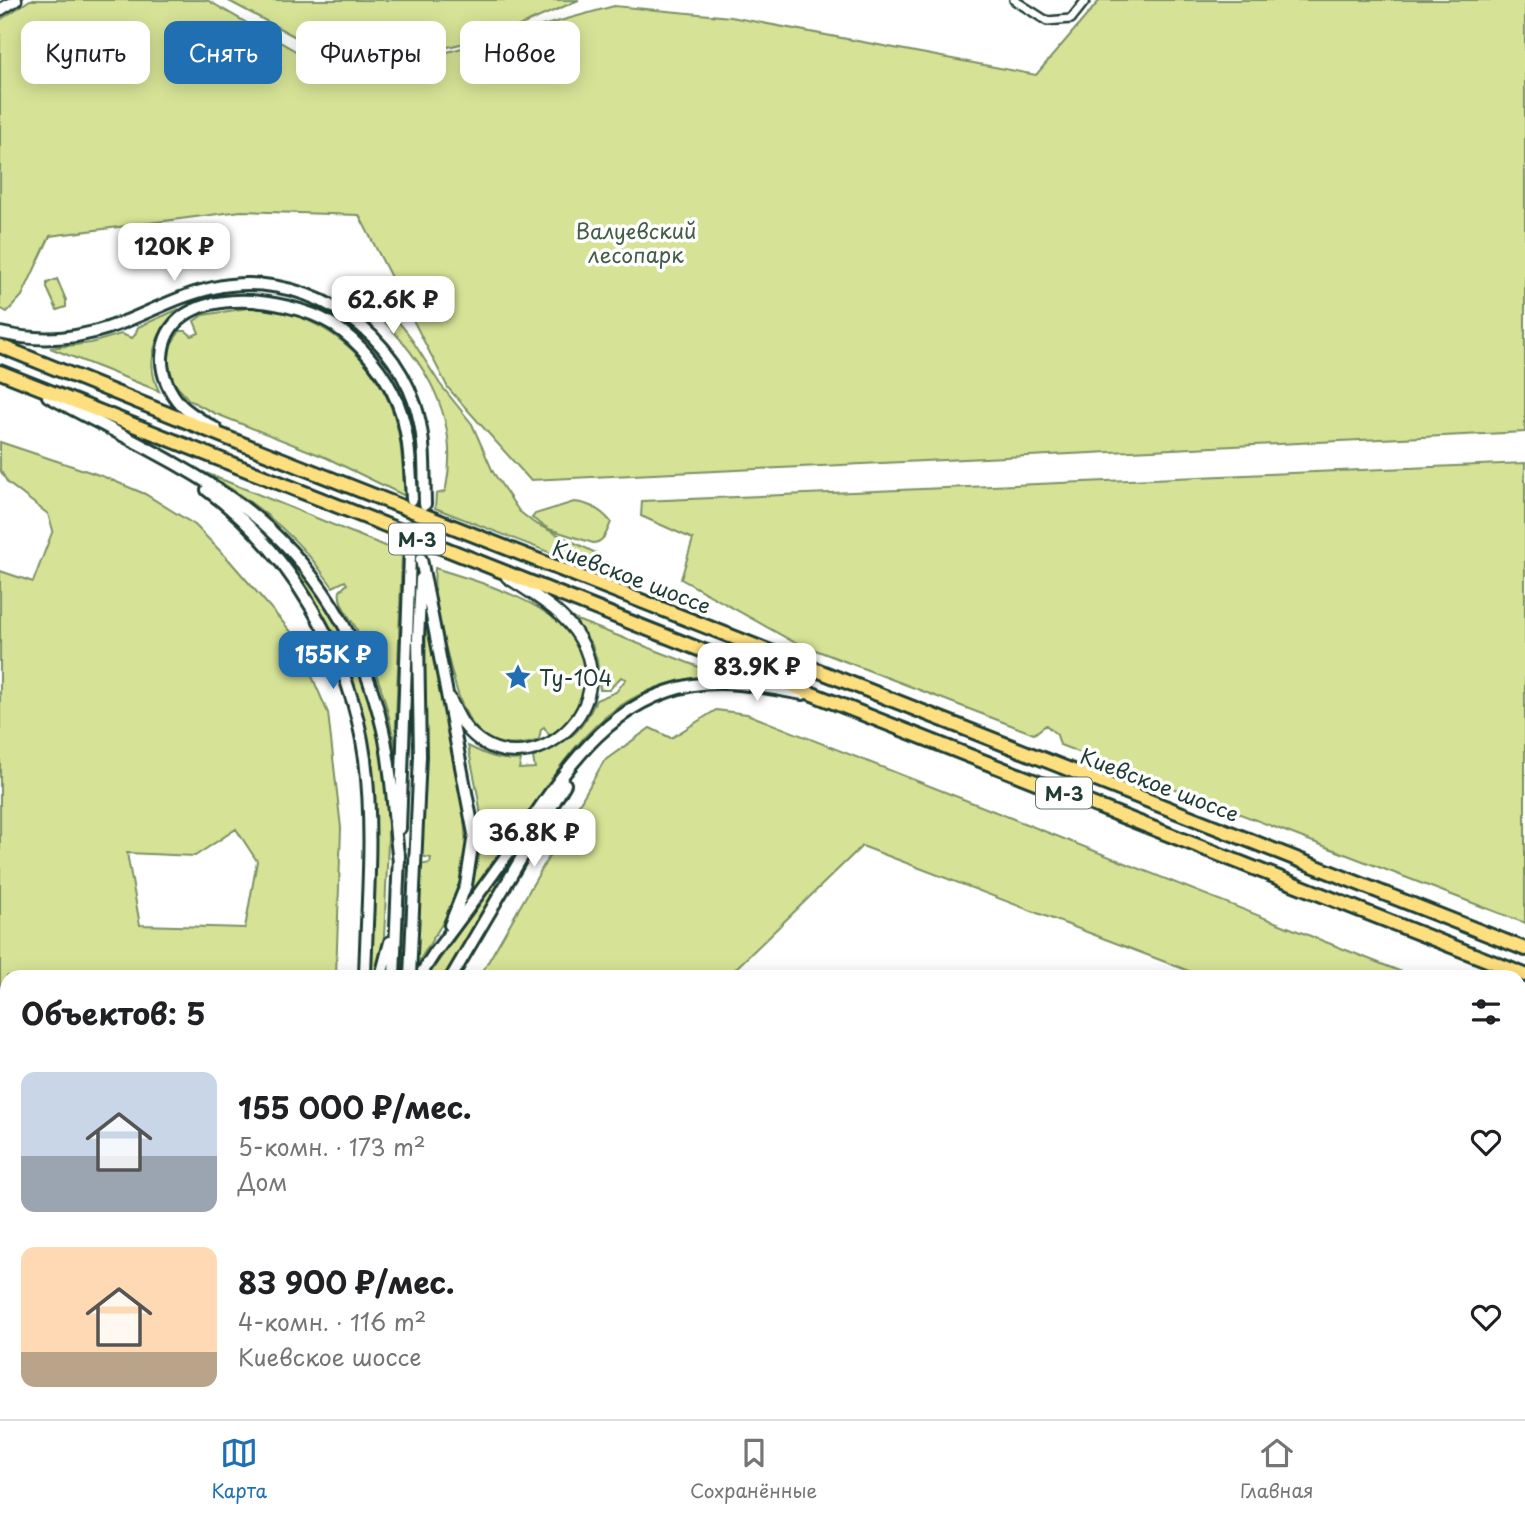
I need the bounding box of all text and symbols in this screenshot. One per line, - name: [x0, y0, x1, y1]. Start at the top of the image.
- chip: Купить: [21, 21, 150, 84]
- chip: Снять: [164, 21, 282, 84]
- chip: Фильтры: [296, 21, 446, 84]
- chip: Новое: [460, 21, 580, 84]
- park label: Валуевский лесопарк: [575, 214, 697, 270]
- pin: 120K ₽: [117, 224, 231, 283]
- text: 120K ₽: [134, 228, 214, 263]
- pin: 62.6K ₽: [328, 276, 458, 336]
- text: 62.6K ₽: [348, 281, 438, 316]
- road number: М-3: [389, 524, 445, 554]
- street label: Киевское шоссе: [548, 531, 716, 621]
- pin: 155K ₽: [276, 632, 390, 691]
- text: 155K ₽: [295, 636, 371, 671]
- pin: 83.9K ₽: [692, 644, 822, 703]
- text: 83.9K ₽: [713, 648, 801, 683]
- place label: Ту-104: [539, 661, 612, 693]
- place icon: Ту-104: [503, 662, 533, 692]
- street label: Киевское шоссе: [1076, 739, 1244, 829]
- road number: М-3: [1036, 778, 1092, 808]
- pin: 36.8K ₽: [469, 810, 599, 869]
- text: 36.8K ₽: [489, 814, 579, 849]
- text: Объектов: 5: [21, 990, 206, 1035]
- icon: filters: [1467, 993, 1505, 1031]
- text: 155 000 ₽/мес.: [238, 1084, 472, 1129]
- icon: home: [77, 1100, 161, 1184]
- icon: heart: [1467, 1123, 1505, 1161]
- text: 5-комн. · 173 m²: [238, 1129, 426, 1164]
- text: Дом: [238, 1164, 287, 1199]
- text: 83 900 ₽/мес.: [238, 1259, 454, 1304]
- icon: home: [77, 1275, 161, 1359]
- icon: heart: [1467, 1298, 1505, 1336]
- text: 4-комн. · 116 m²: [238, 1304, 426, 1339]
- text: Киевское шоссе: [238, 1339, 422, 1374]
- tab: Карта: [211, 1434, 267, 1504]
- tab: Сохранённые: [690, 1434, 817, 1504]
- tab: Главная: [1240, 1434, 1314, 1504]

